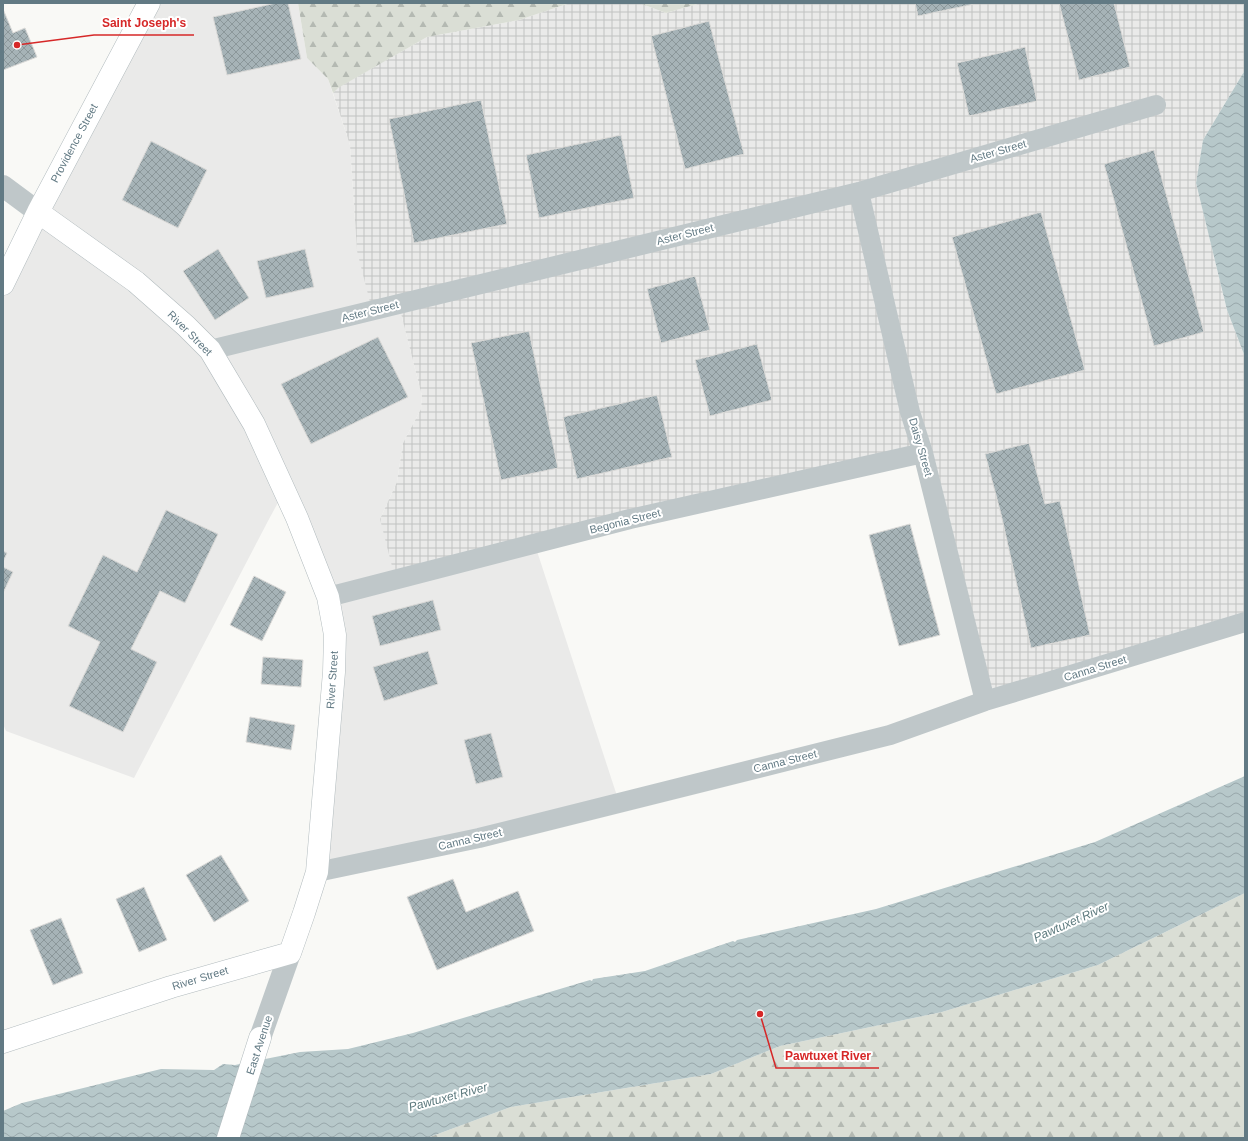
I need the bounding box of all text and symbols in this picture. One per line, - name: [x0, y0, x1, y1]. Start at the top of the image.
- callout: Saint Joseph's: [94, 11, 194, 35]
- text: Saint Joseph's: [102, 16, 186, 30]
- street label: Providence Street: [48, 102, 100, 184]
- street label: Aster Street: [968, 137, 1028, 165]
- street label: Aster Street: [655, 221, 715, 247]
- street label: Aster Street: [340, 298, 400, 324]
- street label: River Street: [165, 308, 215, 358]
- street label: Daisy Street: [907, 417, 935, 477]
- street label: Begonia Street: [588, 506, 662, 536]
- street label: River Street: [324, 651, 340, 709]
- street label: Canna Street: [1062, 653, 1128, 683]
- street label: Canna Street: [752, 747, 818, 775]
- street label: Canna Street: [437, 826, 503, 852]
- water label: Pawtuxet River: [1031, 899, 1112, 945]
- street label: River Street: [170, 964, 230, 992]
- street label: East Avenue: [244, 1014, 274, 1076]
- callout: Pawtuxet River: [776, 1044, 879, 1068]
- text: Pawtuxet River: [785, 1049, 871, 1063]
- water label: Pawtuxet River: [407, 1080, 490, 1114]

